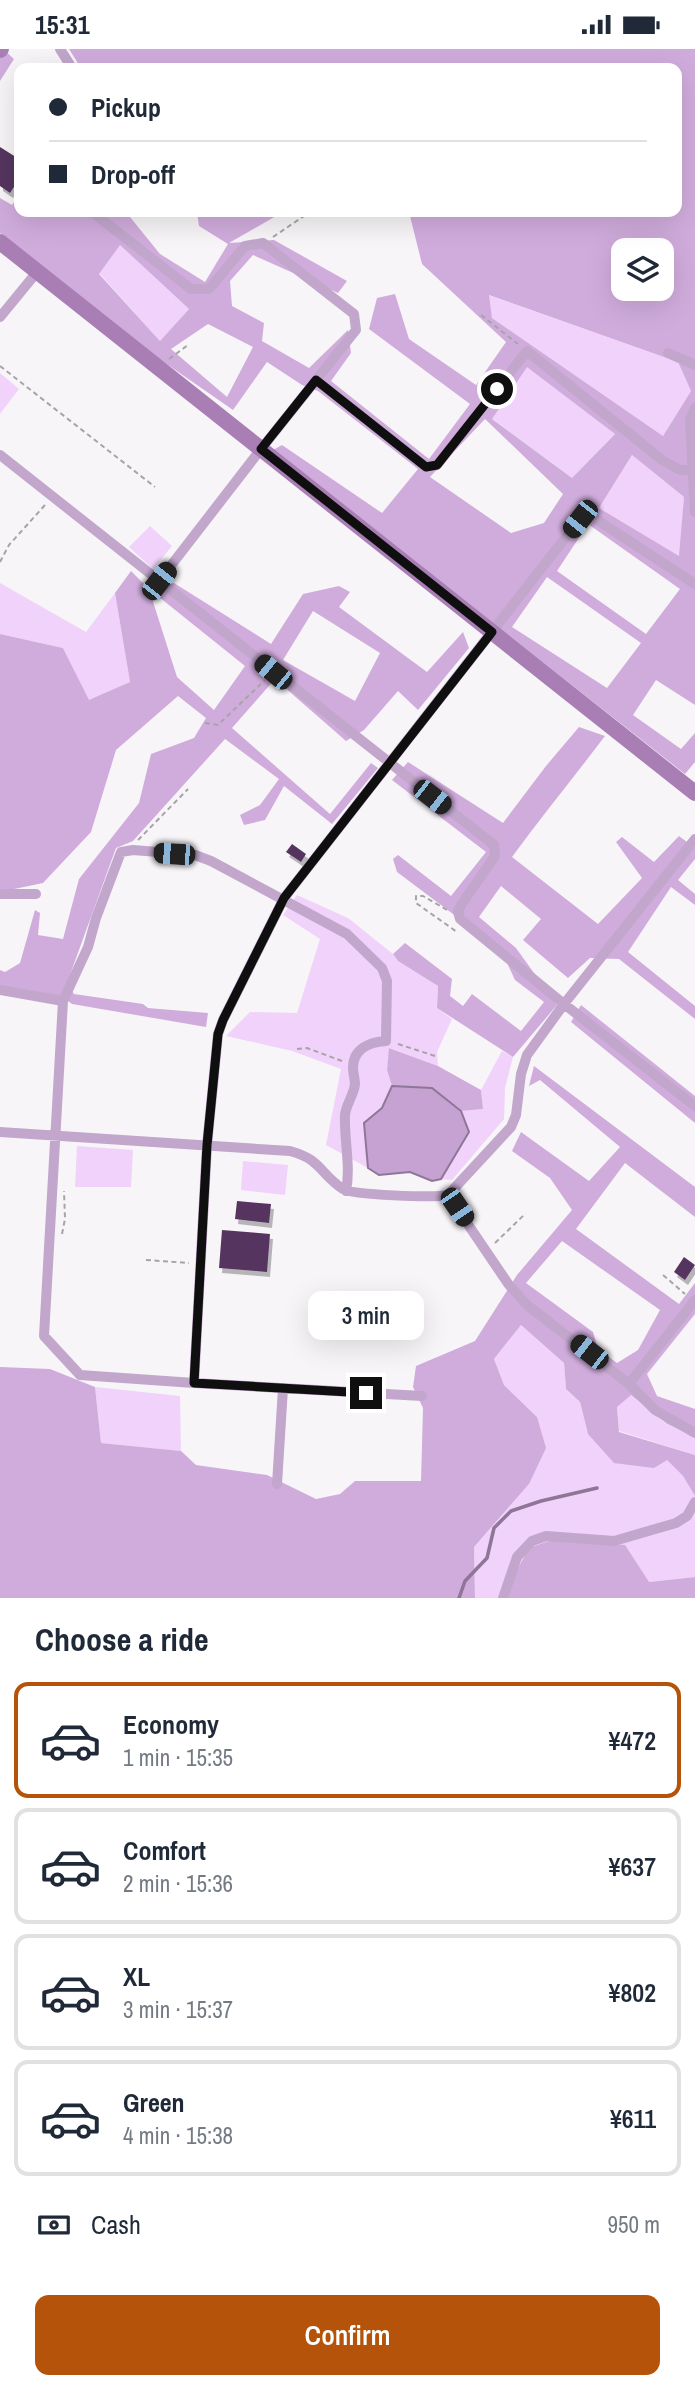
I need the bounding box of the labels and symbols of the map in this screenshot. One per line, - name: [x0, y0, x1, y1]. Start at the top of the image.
- route start: [481, 373, 513, 405]
- car: [559, 496, 602, 542]
- car: [138, 558, 181, 604]
- car: [251, 651, 296, 693]
- car: [409, 776, 456, 818]
- car: [153, 842, 196, 866]
- car: [437, 1184, 478, 1230]
- callout: 3 min: [308, 1291, 424, 1341]
- car: [566, 1331, 613, 1373]
- route end: [350, 1377, 382, 1409]

